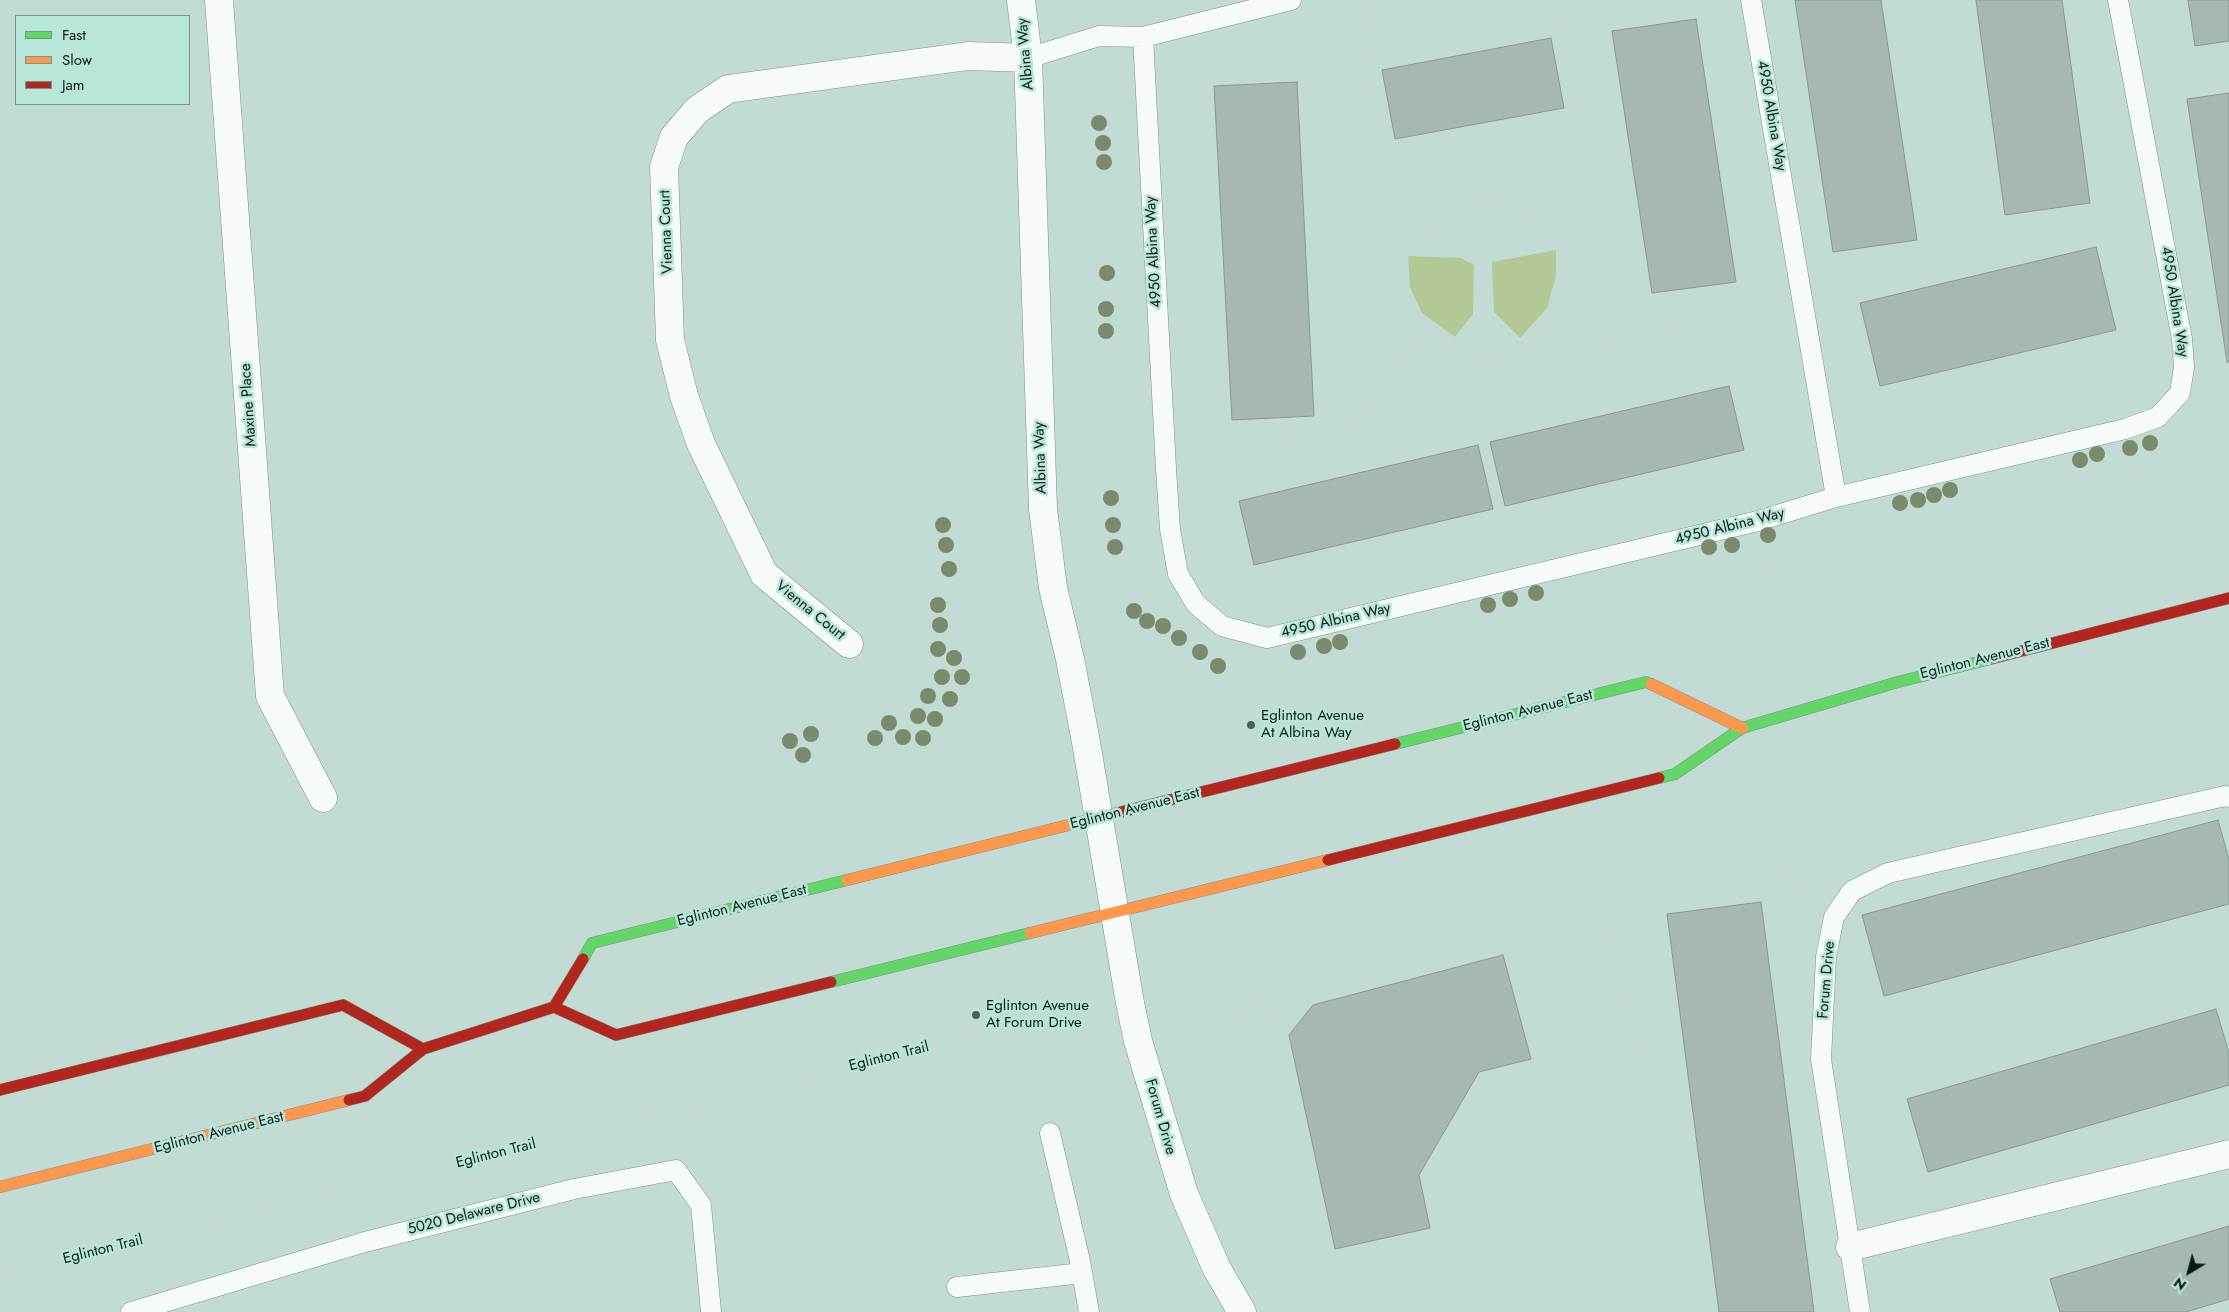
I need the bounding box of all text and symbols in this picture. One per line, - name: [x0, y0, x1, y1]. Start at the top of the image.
- legend: [15, 15, 190, 105]
- street label: Albina Way: [1014, 17, 1038, 91]
- text: Fast: [62, 24, 86, 46]
- text: Slow: [62, 49, 92, 71]
- street label: 4950 Albina Way: [1752, 59, 1790, 173]
- text: Jam: [62, 74, 85, 96]
- street label: Vienna Court: [657, 190, 677, 274]
- street label: 4950 Albina Way: [1142, 196, 1166, 308]
- street label: 4950 Albina Way: [2156, 245, 2192, 359]
- street label: Maxine Place: [237, 363, 261, 447]
- street label: Albina Way: [1031, 421, 1051, 495]
- street label: 4950 Albina Way: [1674, 505, 1786, 549]
- street label: Vienna Court: [772, 578, 848, 644]
- street label: 4950 Albina Way: [1279, 600, 1393, 642]
- street label: Eglinton Avenue East: [1919, 634, 2051, 684]
- street label: Eglinton Avenue East: [1462, 686, 1594, 736]
- place label: Eglinton Avenue At Albina Way: [1261, 707, 1364, 742]
- marker: Eglinton Avenue At Albina Way: [1245, 719, 1257, 731]
- street label: Eglinton Avenue East: [1069, 784, 1201, 834]
- street label: Eglinton Avenue East: [676, 881, 808, 931]
- street label: Forum Drive: [1815, 940, 1839, 1020]
- place label: Eglinton Avenue At Forum Drive: [986, 997, 1089, 1032]
- marker: Eglinton Avenue At Forum Drive: [970, 1009, 982, 1021]
- street label: Eglinton Trail: [847, 1038, 931, 1076]
- street label: Forum Drive: [1141, 1077, 1179, 1157]
- street label: Eglinton Avenue East: [153, 1108, 285, 1158]
- street label: Eglinton Trail: [454, 1135, 538, 1173]
- street label: 5020 Delaware Drive: [406, 1189, 542, 1239]
- street label: Eglinton Trail: [61, 1231, 145, 1269]
- north arrow: [2164, 1247, 2214, 1297]
- text: N: [2170, 1273, 2190, 1295]

